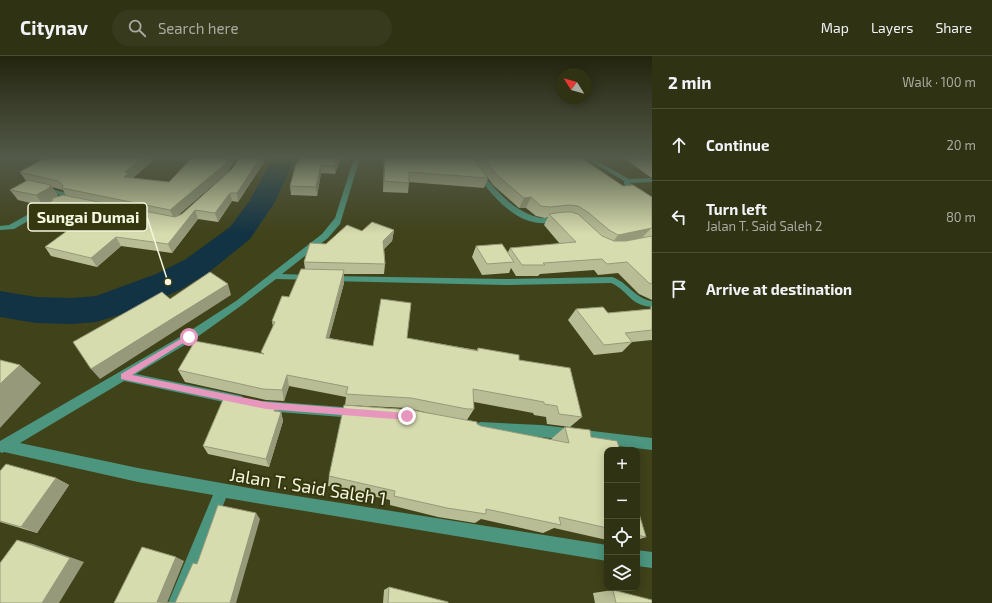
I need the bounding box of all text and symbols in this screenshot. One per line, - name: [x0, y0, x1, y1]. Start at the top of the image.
- search box: [112, 10, 392, 46]
- text: Citynav: [20, 16, 88, 39]
- icon: search: [126, 17, 148, 39]
- text: Search here: [158, 19, 238, 37]
- text: Map: [821, 19, 849, 36]
- text: Layers: [871, 19, 913, 36]
- text: Share: [935, 19, 972, 36]
- north arrow: [556, 68, 592, 104]
- text: 2 min: [668, 72, 711, 92]
- text: Walk · 100 m: [902, 74, 976, 90]
- icon: ahead: [668, 134, 690, 156]
- text: Continue: [706, 136, 769, 154]
- text: 20 m: [947, 137, 976, 153]
- text: Turn left: [706, 200, 767, 218]
- callout: Sungai Dumai: [28, 203, 147, 231]
- icon: left: [668, 206, 690, 228]
- text: Sungai Dumai: [37, 207, 139, 226]
- text: 80 m: [946, 209, 976, 225]
- text: Jalan T. Said Saleh 2: [706, 218, 822, 234]
- icon: arrive: [668, 278, 690, 300]
- text: Arrive at destination: [706, 280, 852, 298]
- route start: [180, 328, 198, 346]
- route end: [398, 407, 416, 425]
- map controls: [604, 447, 640, 591]
- button: +: [604, 447, 640, 483]
- street label: Jalan T. Said Saleh 1: [228, 463, 388, 509]
- button: −: [604, 483, 640, 519]
- button: locate: [604, 519, 640, 555]
- button: layers: [604, 555, 640, 591]

